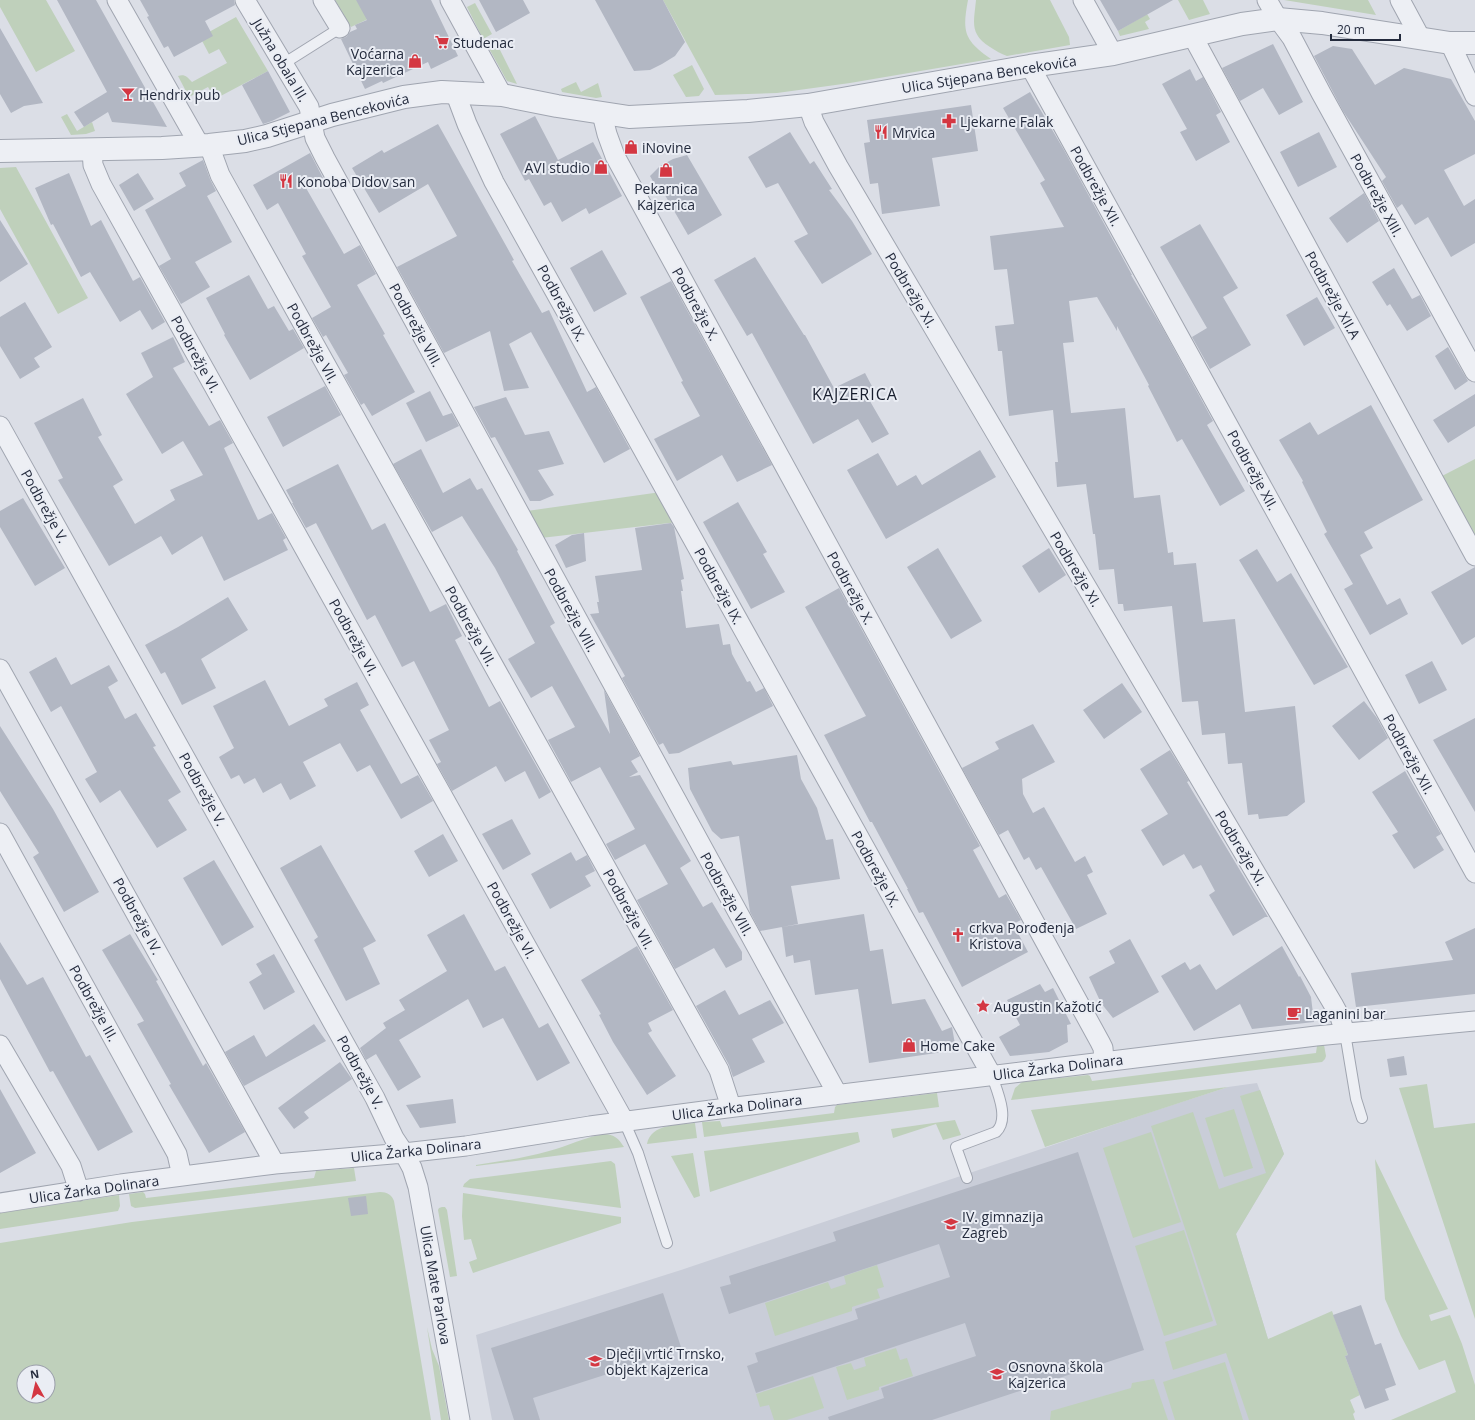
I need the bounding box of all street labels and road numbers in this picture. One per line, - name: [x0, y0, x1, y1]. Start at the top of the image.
- street label: Južna obala III.: [248, 13, 313, 105]
- street label: Ulica Stjepana Bencekovića: [900, 51, 1078, 97]
- street label: Ulica Stjepana Bencekovića: [235, 88, 411, 150]
- street label: Podbrežje XII.: [1066, 143, 1126, 229]
- street label: Podbrežje XIII.: [1346, 150, 1408, 240]
- street label: Podbrežje XII.A: [1301, 248, 1365, 342]
- street label: Podbrežje XI.: [881, 249, 941, 331]
- street label: Podbrežje IX.: [533, 261, 591, 345]
- street label: Podbrežje X.: [668, 264, 724, 344]
- street label: Podbrežje VIII.: [385, 280, 447, 370]
- street label: Podbrežje VII.: [283, 299, 343, 387]
- street label: Podbrežje VI.: [167, 312, 225, 396]
- street label: Podbrežje XII.: [1223, 427, 1283, 513]
- street label: Podbrežje V.: [17, 466, 73, 546]
- street label: Podbrežje XI.: [1046, 528, 1106, 610]
- street label: Podbrežje IX.: [690, 544, 748, 628]
- street label: Podbrežje X.: [823, 548, 879, 628]
- street label: Podbrežje VIII.: [540, 565, 602, 655]
- street label: Podbrežje VII.: [441, 582, 501, 670]
- street label: Podbrežje VI.: [325, 595, 383, 679]
- street label: Podbrežje XII.: [1379, 711, 1439, 797]
- street label: Podbrežje V.: [175, 749, 231, 829]
- street label: Podbrežje XI.: [1211, 807, 1271, 889]
- street label: Podbrežje IX.: [847, 827, 905, 911]
- street label: Podbrežje VIII.: [696, 849, 758, 939]
- street label: Podbrežje VII.: [599, 865, 659, 953]
- street label: Podbrežje IV.: [109, 874, 167, 958]
- street label: Podbrežje VI.: [483, 878, 541, 962]
- street label: Podbrežje III.: [65, 961, 123, 1045]
- street label: Podbrežje V.: [333, 1032, 389, 1112]
- street label: Ulica Žarka Dolinara: [992, 1050, 1124, 1084]
- street label: Ulica Žarka Dolinara: [671, 1090, 803, 1124]
- street label: Ulica Žarka Dolinara: [350, 1134, 482, 1166]
- street label: Ulica Žarka Dolinara: [28, 1170, 160, 1208]
- street label: Ulica Mate Parlova: [416, 1224, 456, 1346]

